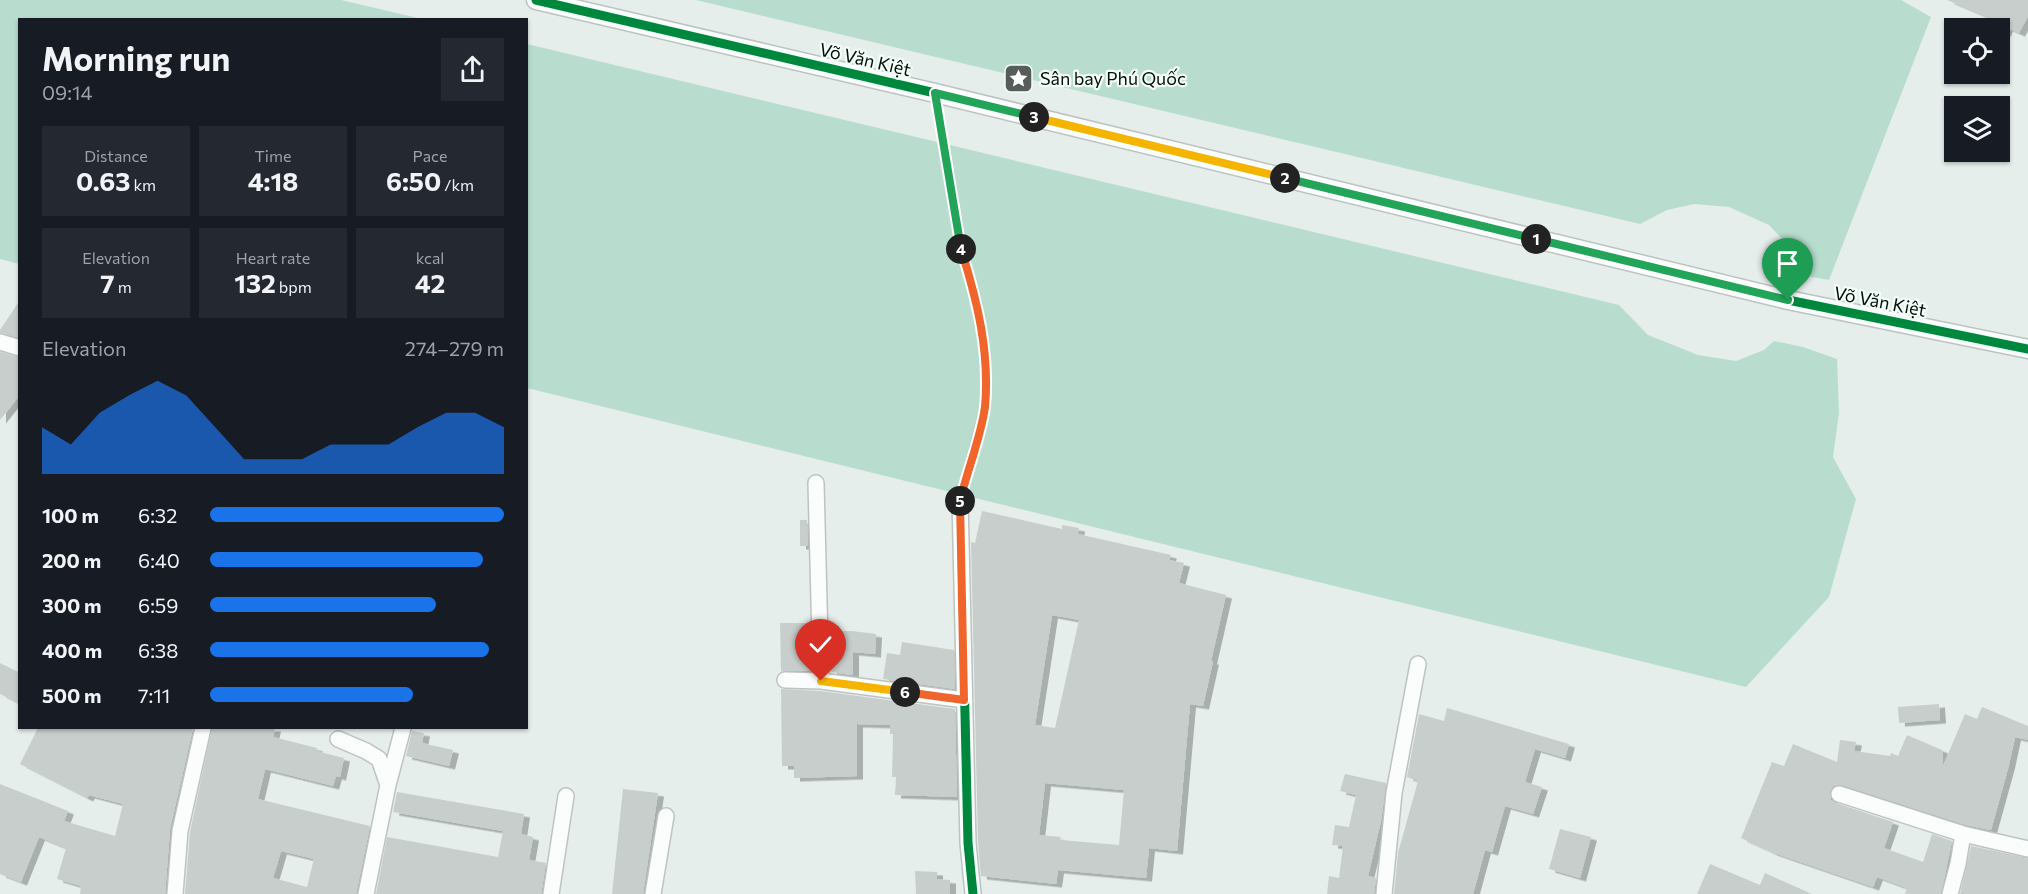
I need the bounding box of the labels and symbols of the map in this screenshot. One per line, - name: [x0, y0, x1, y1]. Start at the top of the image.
- street label: Võ Văn Kiệt: [817, 38, 913, 80]
- place icon: Sân bay Phú Quốc: [1003, 63, 1035, 95]
- place label: Sân bay Phú Quốc: [1040, 67, 1186, 89]
- pin: 3: [1019, 102, 1049, 132]
- pin: 2: [1270, 163, 1300, 193]
- pin: 1: [1521, 224, 1551, 254]
- pin: 4: [946, 234, 976, 264]
- pin: [1762, 238, 1813, 300]
- street label: Võ Văn Kiệt: [1832, 281, 1928, 321]
- pin: 5: [945, 486, 975, 516]
- pin: [795, 619, 846, 681]
- pin: 6: [890, 677, 920, 707]

